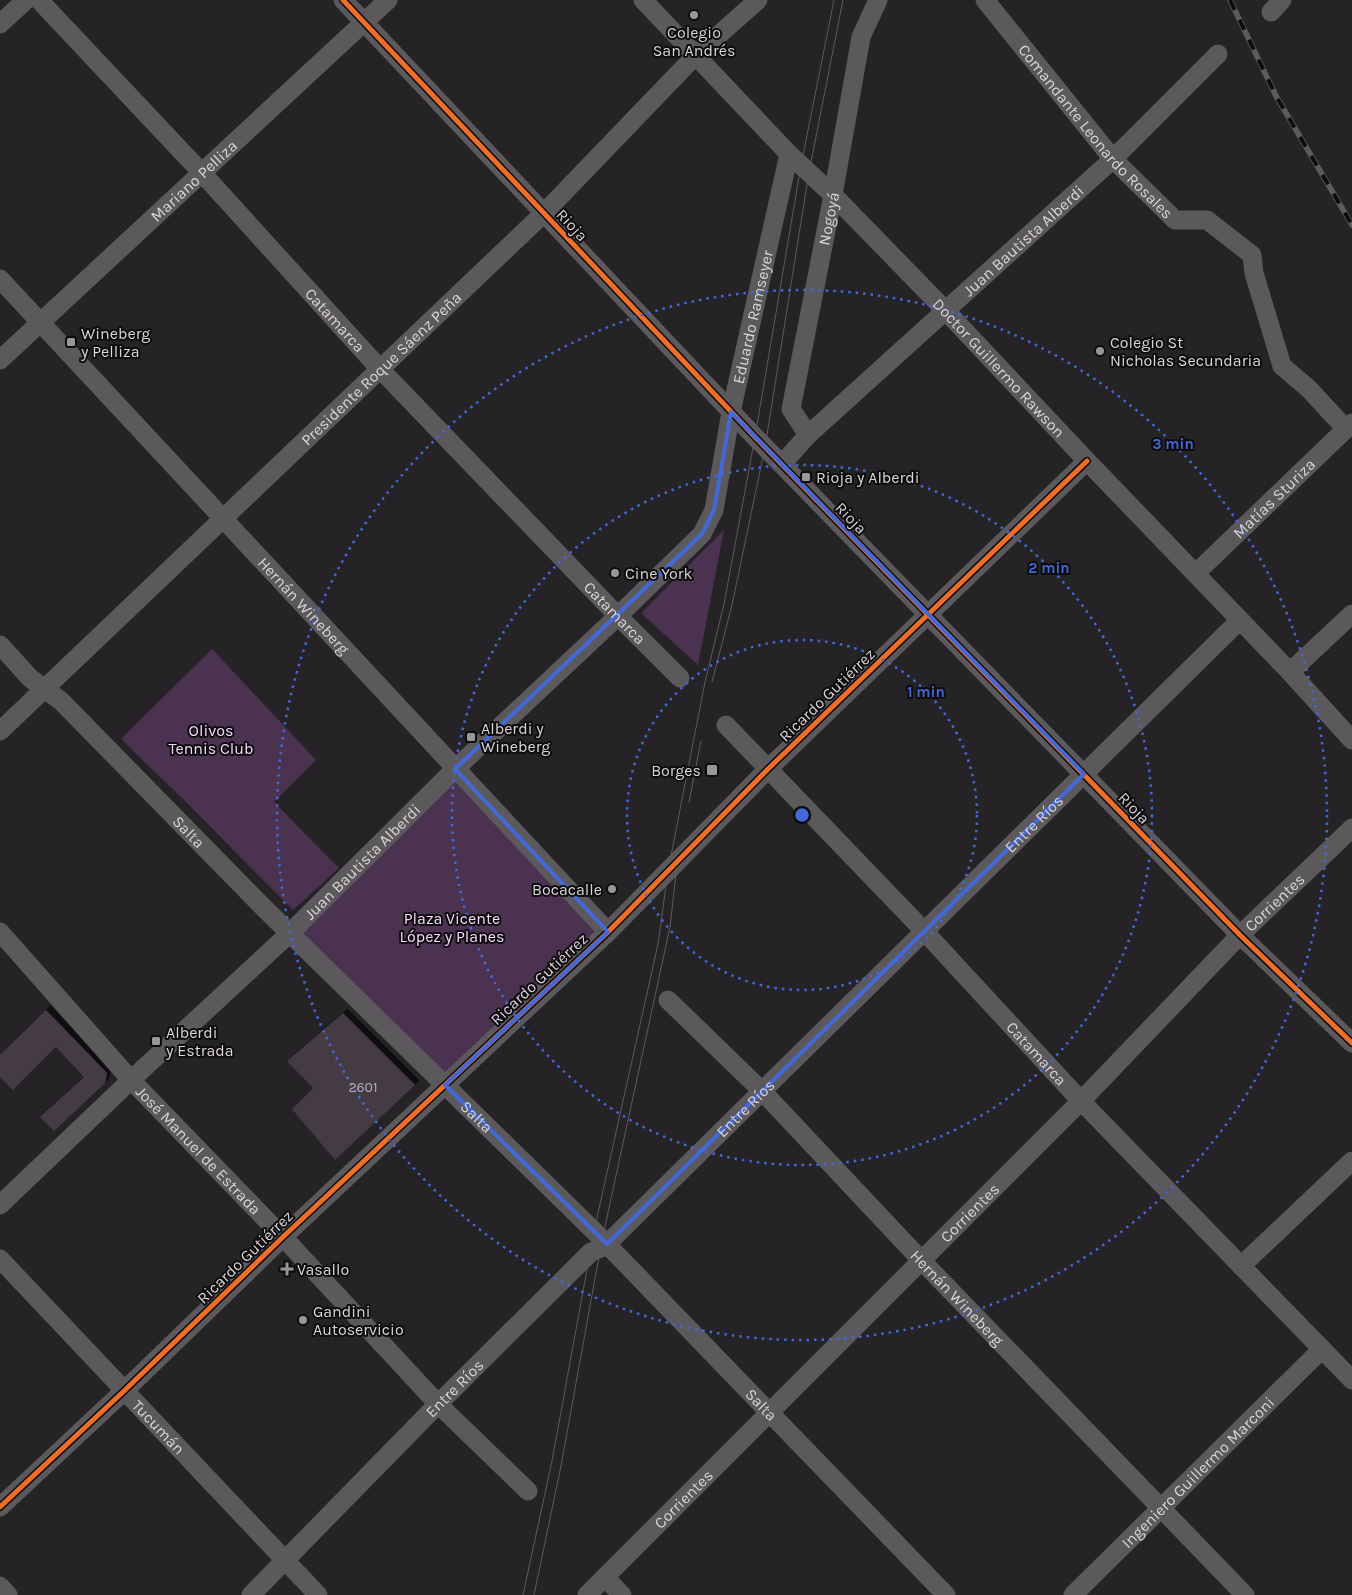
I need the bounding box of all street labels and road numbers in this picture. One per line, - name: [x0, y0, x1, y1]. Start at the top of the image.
- street label: Comandante Leonardo Rosales: [1015, 40, 1177, 222]
- street label: Mariano Pelliza: [146, 136, 241, 225]
- street label: Juan Bautista Alberdi: [959, 181, 1087, 300]
- street label: Nogoyá: [814, 190, 843, 247]
- street label: Rioja: [552, 205, 592, 245]
- street label: Eduardo Ramseyer: [728, 248, 777, 386]
- street label: Catamarca: [301, 284, 369, 356]
- street label: Presidente Roque Sáenz Peña: [297, 287, 465, 449]
- street label: Doctor Guillermo Rawson: [929, 294, 1069, 441]
- street label: Matías Sturiza: [1229, 454, 1319, 542]
- street label: Rioja: [831, 498, 871, 538]
- street label: Hernán Wineberg: [254, 553, 354, 658]
- street label: Catamarca: [580, 577, 650, 648]
- street label: Ricardo Gutiérrez: [775, 644, 879, 746]
- street label: Rioja: [1114, 788, 1154, 828]
- street label: Entre Ríos: [1000, 791, 1067, 856]
- street label: Juan Bautista Alberdi: [300, 800, 424, 923]
- street label: Salta: [169, 811, 209, 852]
- street label: Corrientes: [1241, 869, 1308, 935]
- street label: Ricardo Gutiérrez: [487, 929, 591, 1029]
- street label: Catamarca: [1003, 1017, 1071, 1089]
- street label: Entre Ríos: [712, 1075, 778, 1141]
- street label: José Manuel de Estrada: [132, 1082, 265, 1218]
- street label: Salta: [457, 1096, 497, 1136]
- street label: Corrientes: [936, 1179, 1003, 1246]
- street label: Ricardo Gutiérrez: [193, 1206, 297, 1308]
- street label: Hernán Wineberg: [907, 1246, 1008, 1349]
- street label: Entre Ríos: [421, 1355, 487, 1421]
- street label: Salta: [742, 1384, 782, 1425]
- street label: Ingeniero Guillermo Marconi: [1117, 1392, 1278, 1552]
- street label: Tucumán: [129, 1396, 189, 1458]
- street label: Corrientes: [650, 1465, 717, 1532]

